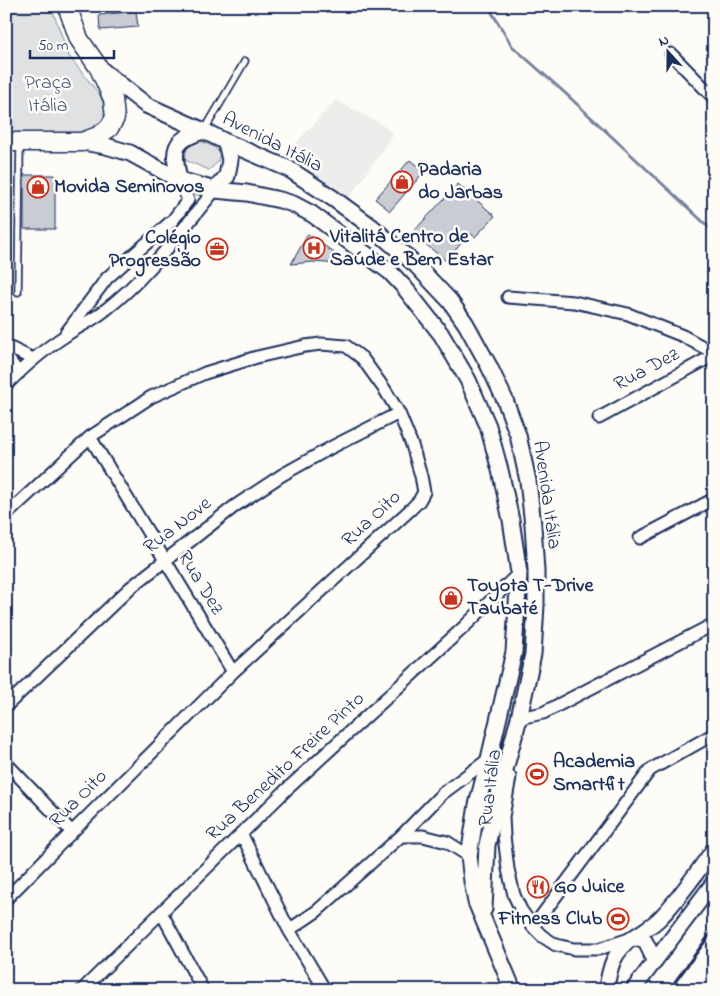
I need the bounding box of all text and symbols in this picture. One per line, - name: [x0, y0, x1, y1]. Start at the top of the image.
- scale bar: [30, 28, 114, 60]
- north arrow: [642, 28, 692, 78]
- text: N: [656, 30, 672, 53]
- text: 50 m: [38, 35, 69, 57]
- park label: Praça Itália: [24, 69, 72, 121]
- street label: Avenida Itália: [217, 105, 327, 181]
- place label: Padaria do Jarbas: [418, 156, 503, 208]
- shop icon: Padaria do Jarbas: [390, 170, 414, 194]
- place label: Movida Seminovos: [54, 173, 204, 202]
- shop icon: Movida Seminovos: [26, 175, 50, 199]
- place label: Vitalitá Centro de Saúde e Bem Estar: [329, 223, 494, 275]
- place label: Colégio Progressão: [109, 224, 201, 277]
- hospital icon: Vitalitá Centro de Saúde e Bem Estar: [302, 236, 326, 260]
- office icon: Colégio Progressão: [205, 237, 229, 261]
- street label: Rua Dez: [609, 340, 685, 399]
- street label: Avenida Itália: [524, 439, 568, 551]
- street label: Rua Oito: [336, 484, 408, 554]
- street label: Rua Nove: [138, 490, 218, 562]
- street label: Rua Dez: [169, 545, 231, 621]
- place label: Toyota T-Drive Taubaté: [467, 572, 594, 624]
- shop icon: Toyota T-Drive Taubaté: [439, 586, 463, 610]
- street label: Rua Benedito Freire Pinto: [200, 686, 372, 848]
- street label: Rua Itália: [472, 748, 510, 828]
- place label: Academia Smartfit: [553, 748, 635, 800]
- sports icon: Academia Smartfit: [525, 762, 549, 786]
- street label: Rua Oito: [43, 763, 115, 835]
- place label: Go Juice: [554, 873, 626, 902]
- restaurant icon: Go Juice: [526, 875, 550, 899]
- place label: Fitness Club: [497, 905, 602, 934]
- sports icon: Fitness Club: [606, 907, 630, 931]

